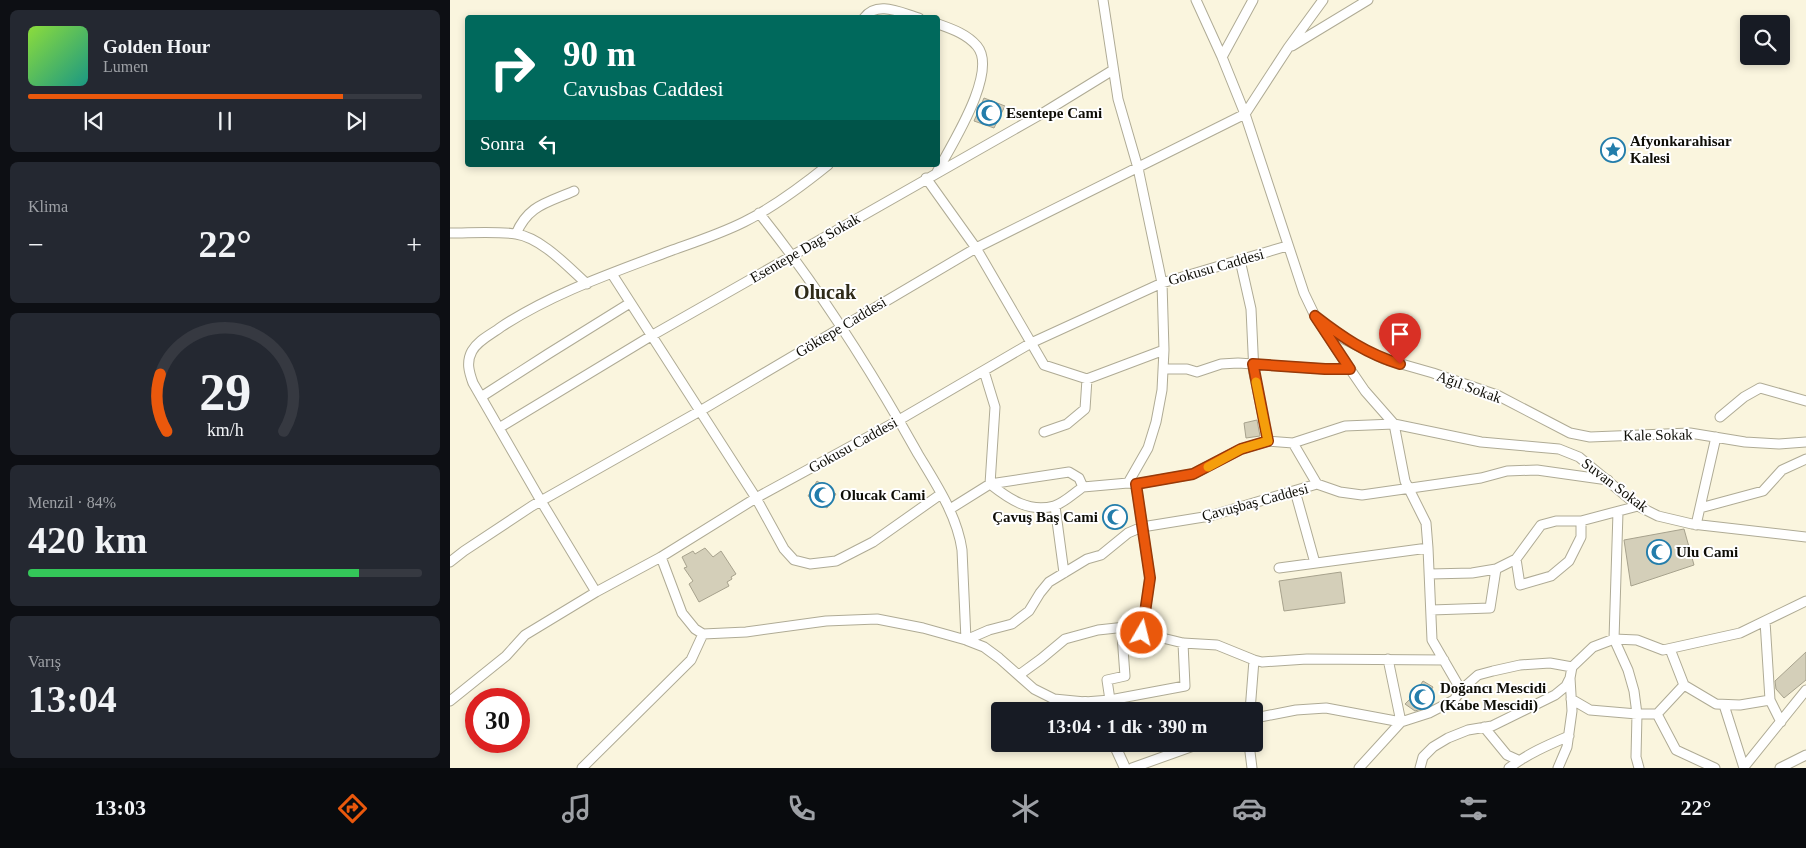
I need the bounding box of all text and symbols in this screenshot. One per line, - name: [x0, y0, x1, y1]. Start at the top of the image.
- map controls: [1740, 15, 1790, 65]
- button: search: [1740, 15, 1790, 65]
- icon: right: [480, 35, 545, 100]
- text: 90 m: [563, 35, 636, 74]
- text: Golden Hour: [103, 36, 210, 57]
- text: Lumen: [103, 58, 148, 75]
- text: Cavusbas Caddesi: [563, 76, 724, 101]
- mosque icon: Esentepe Cami: [976, 100, 1002, 126]
- place label: Esentepe Cami: [1006, 105, 1102, 121]
- icon: previous: [80, 107, 108, 135]
- icon: pause: [211, 107, 239, 135]
- icon: next: [342, 107, 370, 135]
- icon: left: [534, 130, 562, 158]
- text: Sonra: [480, 133, 524, 154]
- place label: Afyonkarahisar Kalesi: [1630, 133, 1732, 166]
- place icon: Afyonkarahisar Kalesi: [1600, 137, 1626, 163]
- text: Klima: [28, 198, 68, 215]
- street label: Esentepe Dag Sokak: [747, 210, 863, 286]
- text: 22°: [198, 223, 252, 265]
- text: −: [28, 229, 44, 260]
- text: +: [406, 229, 422, 260]
- street label: Gokusu Caddesi: [1166, 246, 1266, 288]
- district label: Olucak: [794, 281, 857, 303]
- street label: Göktepe Caddesi: [793, 294, 889, 360]
- pin: [1379, 313, 1421, 364]
- icon: arrive: [1386, 320, 1414, 348]
- text: 29: [199, 364, 251, 421]
- street label: Ağıl Sokak: [1434, 368, 1504, 406]
- street label: Gokusu Caddesi: [806, 414, 900, 476]
- text: km/h: [207, 420, 243, 440]
- street label: Kale Sokak: [1623, 426, 1693, 444]
- street label: Suvan Sokak: [1579, 455, 1652, 515]
- street label: Çavuşbaş Caddesi: [1200, 480, 1310, 524]
- mosque icon: Olucak Cami: [809, 482, 835, 508]
- place label: Olucak Cami: [840, 487, 925, 503]
- text: Menzil · 84%: [28, 494, 116, 511]
- mosque icon: Çavuş Baş Cami: [1102, 504, 1128, 530]
- place label: Çavuş Baş Cami: [992, 509, 1098, 525]
- text: 420 km: [28, 519, 147, 561]
- mosque icon: Ulu Cami: [1646, 539, 1672, 565]
- place label: Ulu Cami: [1676, 544, 1738, 560]
- position arrow: [1115, 606, 1167, 658]
- text: Varış: [28, 653, 61, 670]
- text: 13:04: [28, 678, 117, 720]
- place label: Doğancı Mescidi (Kabe Mescidi): [1440, 680, 1546, 714]
- mosque icon: Doğancı Mescidi (Kabe Mescidi): [1409, 684, 1435, 710]
- speed limit sign: 30: [465, 688, 530, 753]
- text: 13:04 · 1 dk · 390 m: [1047, 716, 1207, 737]
- icon: directions: [335, 791, 370, 826]
- icon: music: [559, 791, 594, 826]
- icon: phone: [784, 791, 819, 826]
- icon: climate: [1008, 791, 1043, 826]
- icon: car: [1232, 791, 1267, 826]
- icon: filters: [1456, 791, 1491, 826]
- text: 13:03: [95, 795, 146, 820]
- text: 22°: [1680, 795, 1711, 820]

